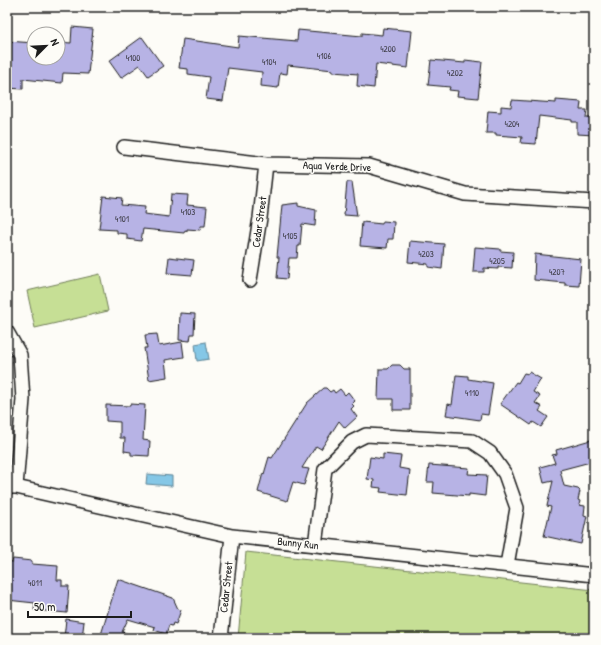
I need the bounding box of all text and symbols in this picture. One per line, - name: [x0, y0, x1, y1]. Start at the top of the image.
- north arrow: [26, 26, 66, 66]
- text: N: [48, 36, 63, 48]
- house number: 4200: [380, 43, 396, 55]
- house number: 4106: [317, 50, 332, 62]
- house number: 4100: [126, 52, 140, 64]
- house number: 4104: [262, 56, 277, 68]
- house number: 4202: [447, 67, 464, 79]
- house number: 4204: [505, 118, 520, 130]
- street label: Aqua Verde Drive: [303, 158, 372, 174]
- street label: Cedar Street: [248, 195, 270, 248]
- house number: 4103: [181, 206, 195, 218]
- house number: 4101: [115, 213, 129, 225]
- house number: 4105: [283, 230, 297, 242]
- house number: 4203: [418, 248, 434, 260]
- house number: 4205: [489, 255, 505, 267]
- house number: 4207: [549, 266, 566, 278]
- house number: 4110: [465, 387, 479, 399]
- street label: Bunny Run: [277, 534, 319, 552]
- street label: Cedar Street: [216, 561, 236, 613]
- house number: 4011: [28, 577, 42, 589]
- scale bar: [28, 593, 131, 619]
- text: 50 m: [34, 598, 55, 615]

